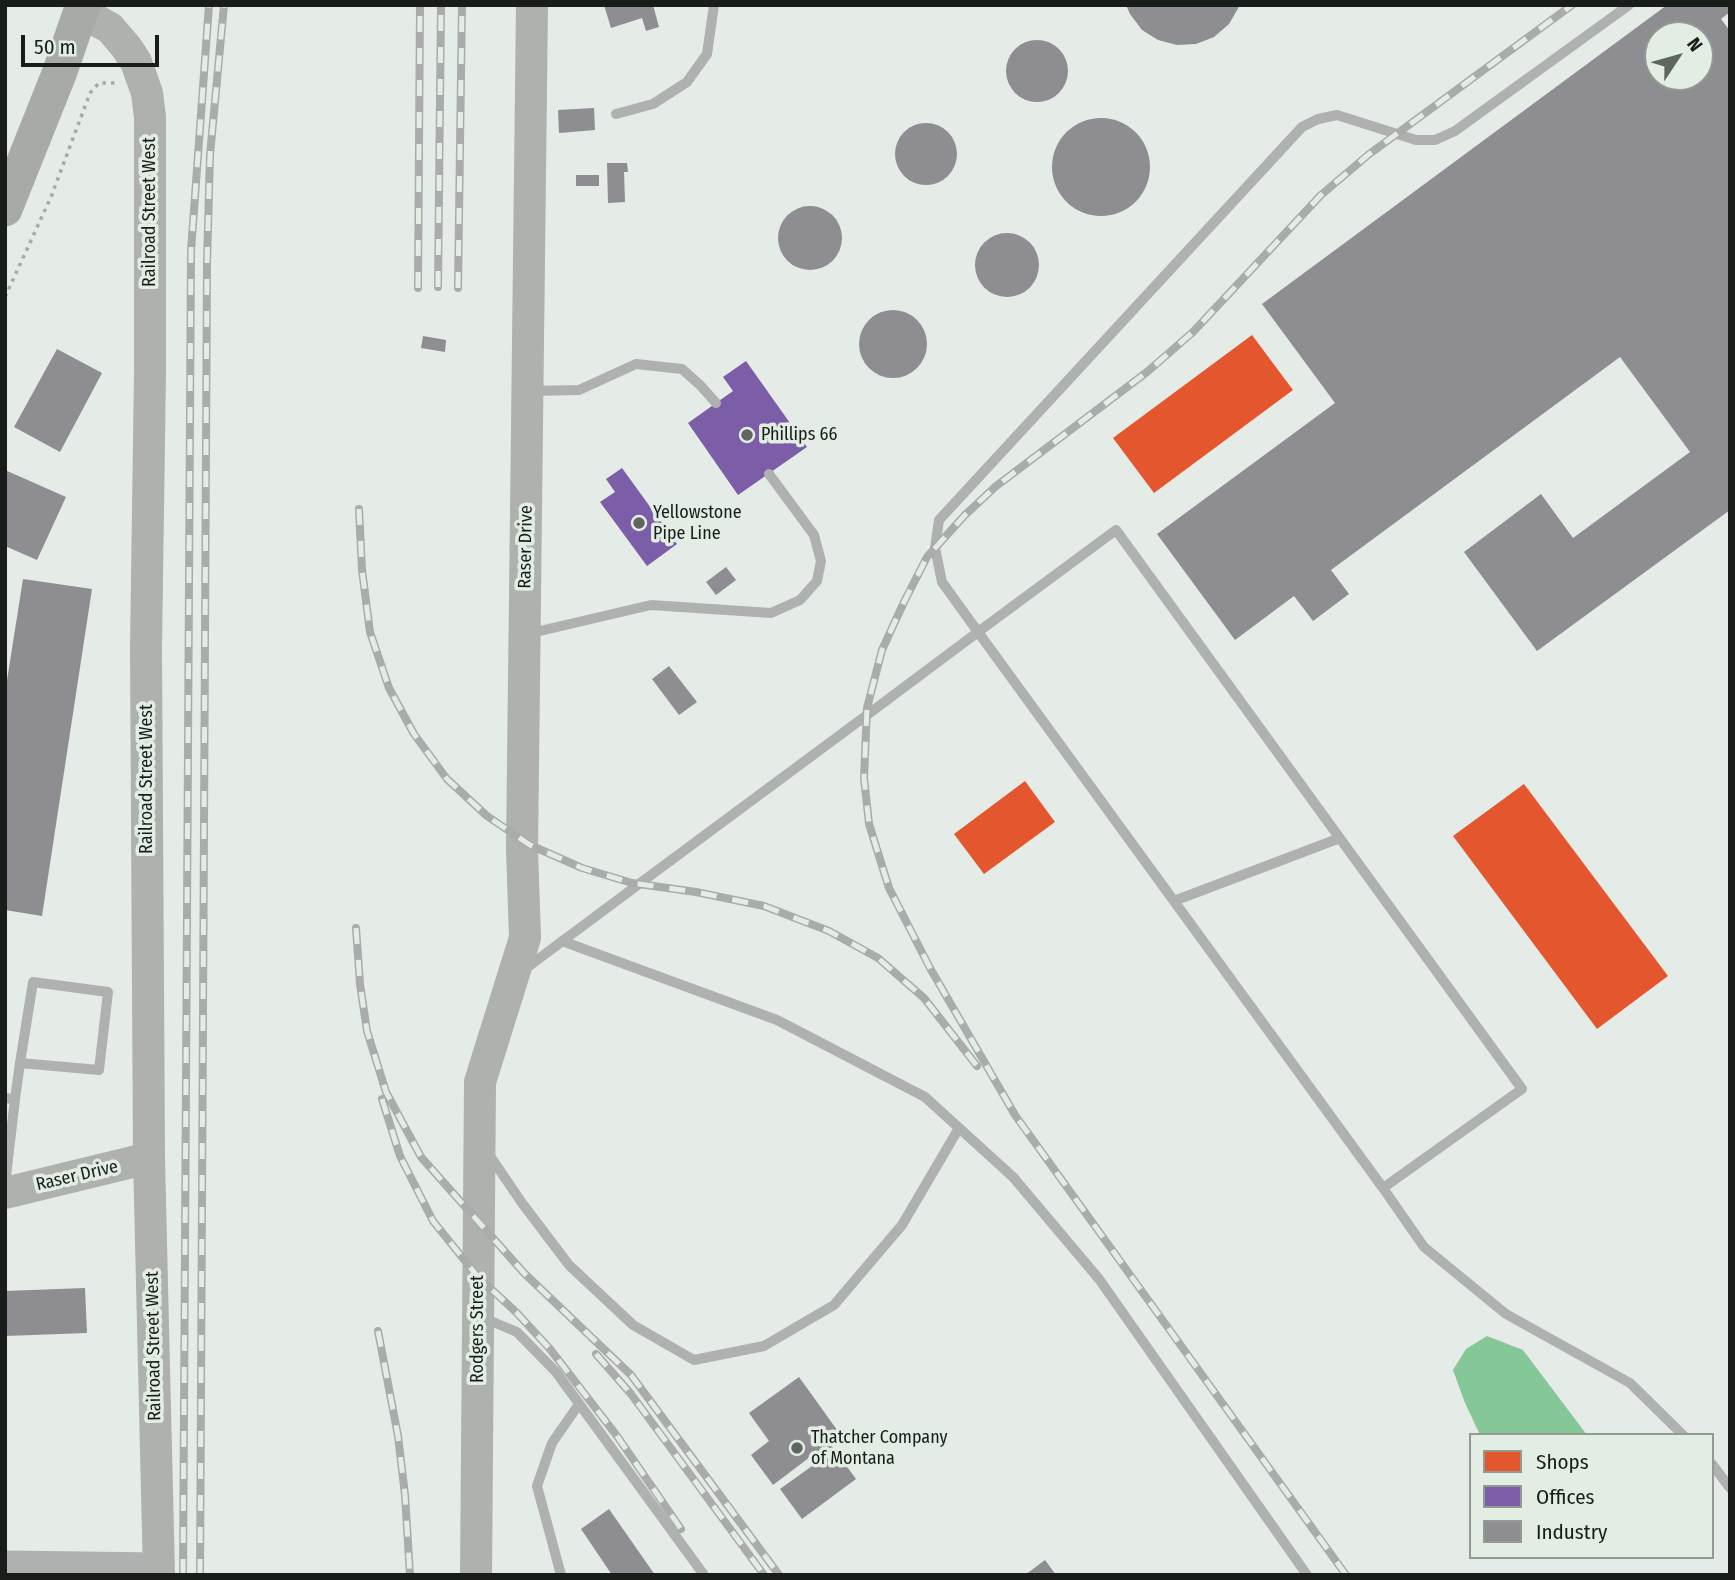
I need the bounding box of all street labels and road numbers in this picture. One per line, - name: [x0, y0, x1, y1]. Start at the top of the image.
- street label: Railroad Street West: [139, 137, 161, 287]
- street label: Raser Drive: [514, 505, 538, 589]
- street label: Railroad Street West: [136, 704, 158, 854]
- street label: Raser Drive: [34, 1156, 120, 1196]
- street label: Railroad Street West: [142, 1271, 166, 1421]
- street label: Rodgers Street: [467, 1275, 489, 1383]

